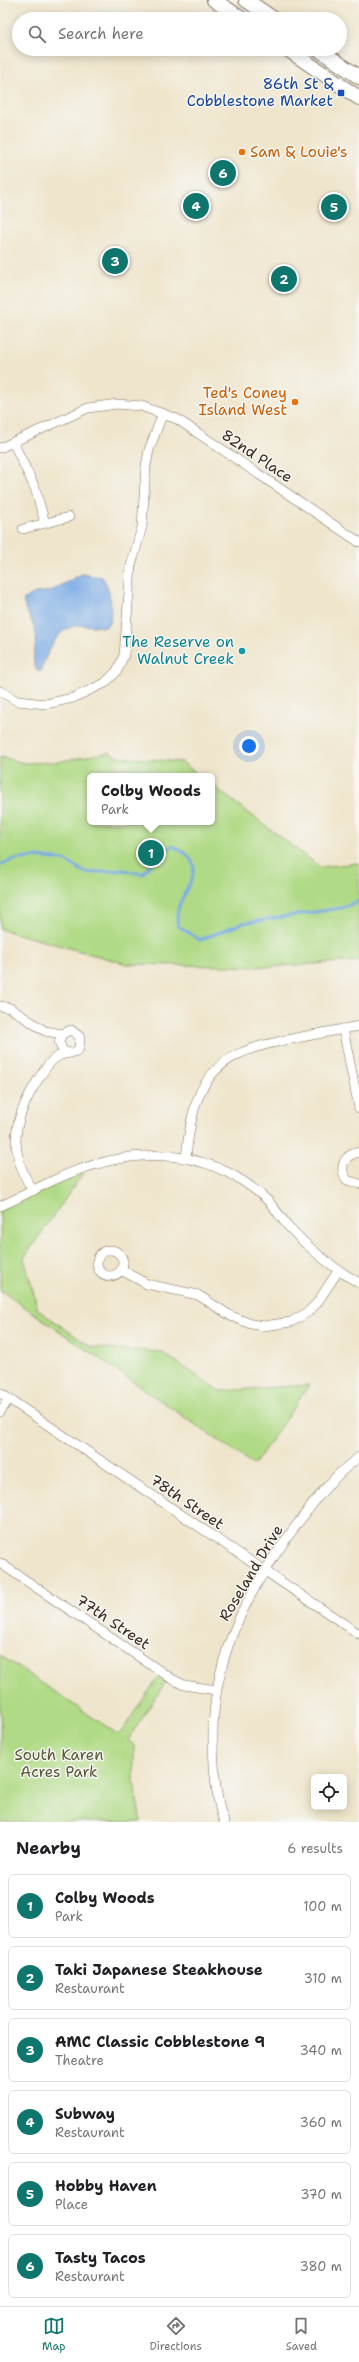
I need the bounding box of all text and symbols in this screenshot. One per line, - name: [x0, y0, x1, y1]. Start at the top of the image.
- search box: [12, 12, 347, 56]
- icon: search: [26, 23, 48, 45]
- text: Search here: [58, 24, 144, 44]
- place label: 86th St & Cobblestone Market: [187, 74, 334, 111]
- marker: 86th St & Cobblestone Market: [336, 88, 346, 98]
- place label: Sam & Louie's: [250, 142, 348, 162]
- marker: Sam & Louie's: [237, 147, 247, 157]
- pin: 6: [210, 158, 236, 188]
- pin: 4: [183, 191, 209, 221]
- pin: 5: [321, 192, 347, 222]
- pin: 3: [102, 246, 128, 276]
- pin: 2: [271, 264, 297, 294]
- place label: Ted's Coney Island West: [198, 383, 287, 420]
- marker: Ted's Coney Island West: [290, 397, 300, 407]
- street label: 82nd Place: [218, 425, 296, 487]
- place label: The Reserve on Walnut Creek: [122, 632, 234, 669]
- marker: The Reserve on Walnut Creek: [237, 646, 247, 656]
- your location: [239, 736, 259, 756]
- popup: [87, 773, 215, 825]
- text: Colby Woods: [101, 781, 201, 801]
- text: Park: [101, 801, 129, 818]
- pin: 1: [138, 838, 164, 868]
- street label: 78th Street: [146, 1470, 228, 1534]
- street label: Roseland Drive: [214, 1521, 288, 1625]
- street label: 77th Street: [72, 1590, 154, 1654]
- park label: South Karen Acres Park: [15, 1745, 103, 1782]
- map controls: [311, 1774, 347, 1810]
- button: locate: [311, 1774, 347, 1810]
- text: Nearby: [16, 1837, 81, 1859]
- text: 6 results: [287, 1840, 343, 1857]
- text: Colby Woods: [55, 1888, 155, 1908]
- text: 1: [27, 1898, 33, 1915]
- text: 100 m: [303, 1898, 342, 1915]
- text: Park: [55, 1908, 83, 1925]
- text: Taki Japanese Steakhouse: [55, 1960, 263, 1980]
- text: 2: [25, 1970, 35, 1987]
- text: 310 m: [304, 1970, 342, 1987]
- text: Restaurant: [55, 1980, 125, 1997]
- text: AMC Classic Cobblestone 9: [55, 2032, 265, 2052]
- text: 3: [25, 2042, 35, 2059]
- text: 340 m: [300, 2042, 342, 2059]
- text: Theatre: [55, 2052, 104, 2069]
- text: Subway: [55, 2104, 115, 2124]
- text: 4: [25, 2114, 35, 2131]
- text: 360 m: [300, 2114, 342, 2131]
- text: Restaurant: [55, 2124, 125, 2141]
- text: Hobby Haven: [55, 2176, 157, 2196]
- text: 5: [26, 2186, 34, 2203]
- text: 370 m: [300, 2186, 342, 2203]
- text: Place: [55, 2196, 88, 2213]
- text: Tasty Tacos: [55, 2248, 146, 2268]
- text: 6: [25, 2258, 35, 2275]
- text: 380 m: [300, 2258, 342, 2275]
- text: Restaurant: [55, 2268, 125, 2285]
- tab: Map: [42, 2315, 66, 2354]
- tab: Directions: [149, 2315, 202, 2354]
- tab: Saved: [286, 2315, 317, 2354]

